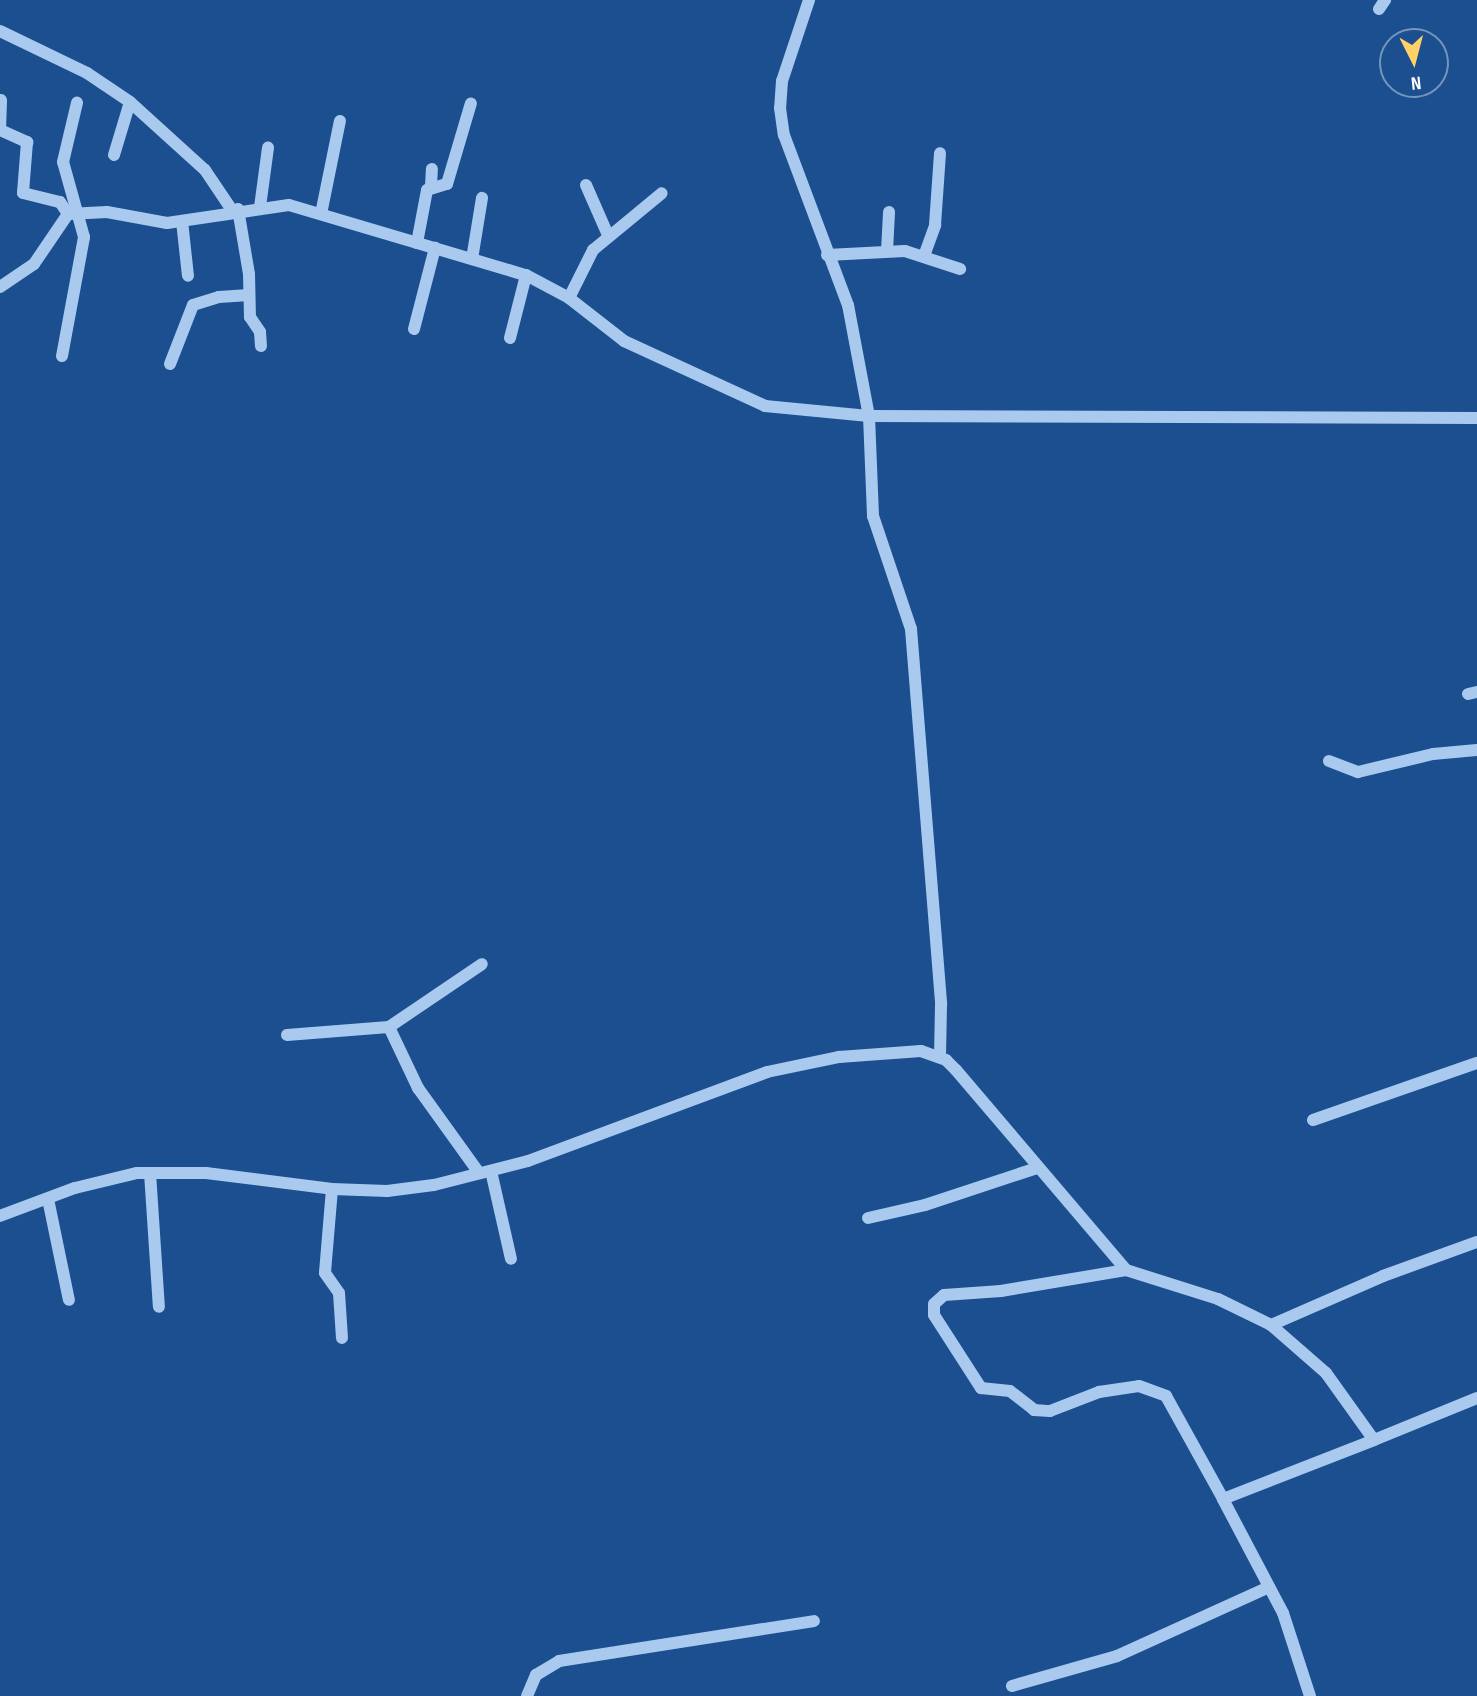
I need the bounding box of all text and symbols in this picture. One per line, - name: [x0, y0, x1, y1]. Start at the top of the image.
- north arrow: [1379, 28, 1449, 98]
- text: N: [1410, 70, 1422, 94]

